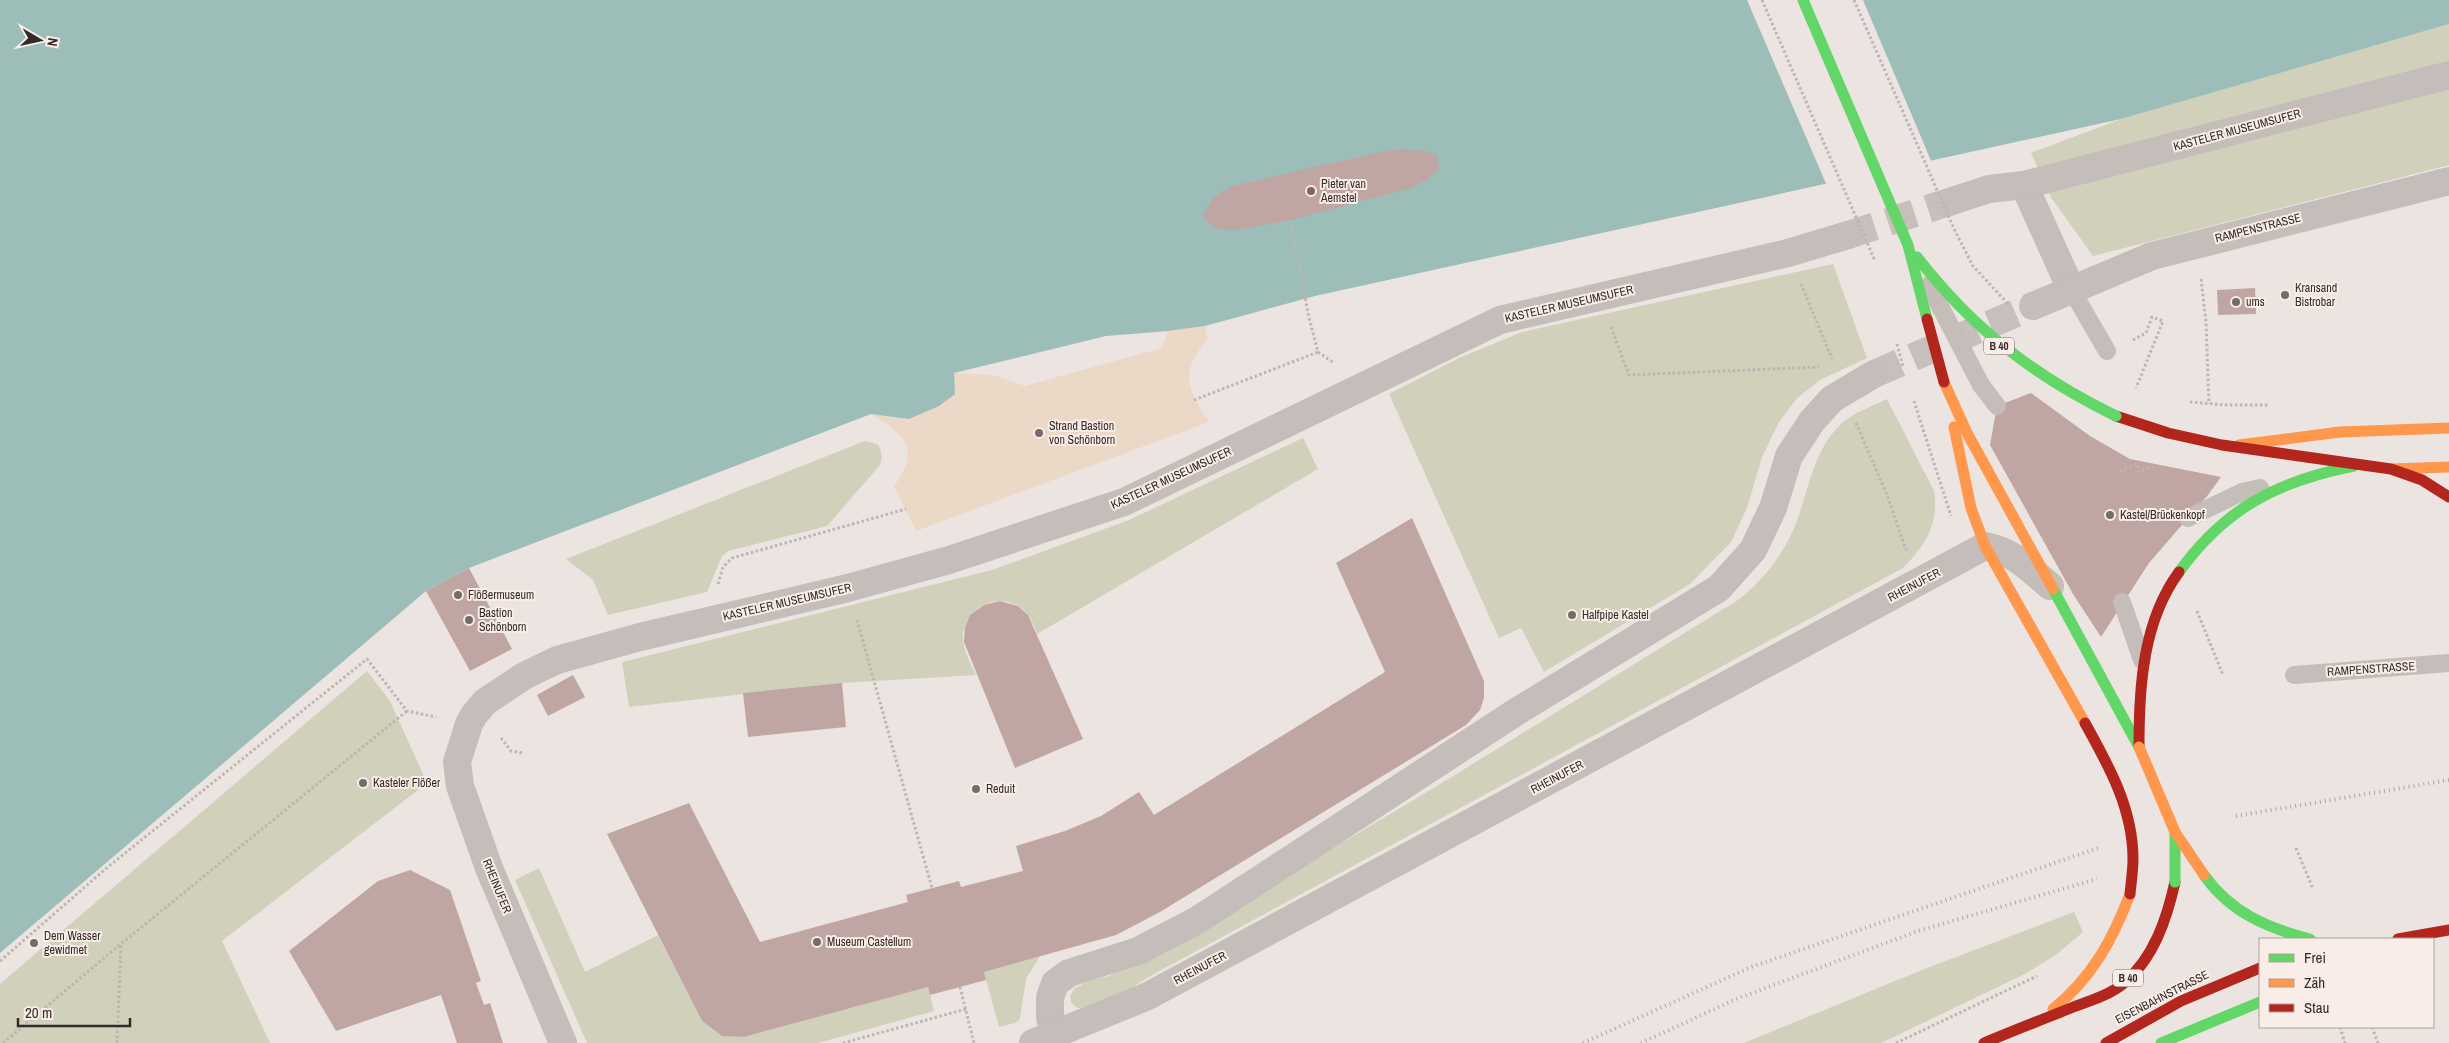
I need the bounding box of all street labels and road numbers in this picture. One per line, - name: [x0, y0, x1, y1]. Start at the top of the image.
- street label: KASTELER MUSEUMSUFER: [2172, 105, 2302, 155]
- street label: RAMPENSTRASSE: [2213, 210, 2303, 246]
- street label: KASTELER MUSEUMSUFER: [1503, 281, 1635, 327]
- road number: B 40: [1984, 338, 2014, 354]
- street label: KASTELER MUSEUMSUFER: [1108, 443, 1234, 513]
- street label: RHEINUFER: [1885, 564, 1943, 606]
- street label: KASTELER MUSEUMSUFER: [721, 579, 853, 625]
- street label: RAMPENSTRASSE: [2327, 658, 2415, 680]
- street label: RHEINUFER: [1528, 756, 1586, 798]
- street label: RHEINUFER: [479, 856, 515, 916]
- street label: RHEINUFER: [1171, 947, 1229, 989]
- street label: EISENBAHNSTRASSE: [2113, 967, 2211, 1027]
- road number: B 40: [2113, 970, 2143, 986]

